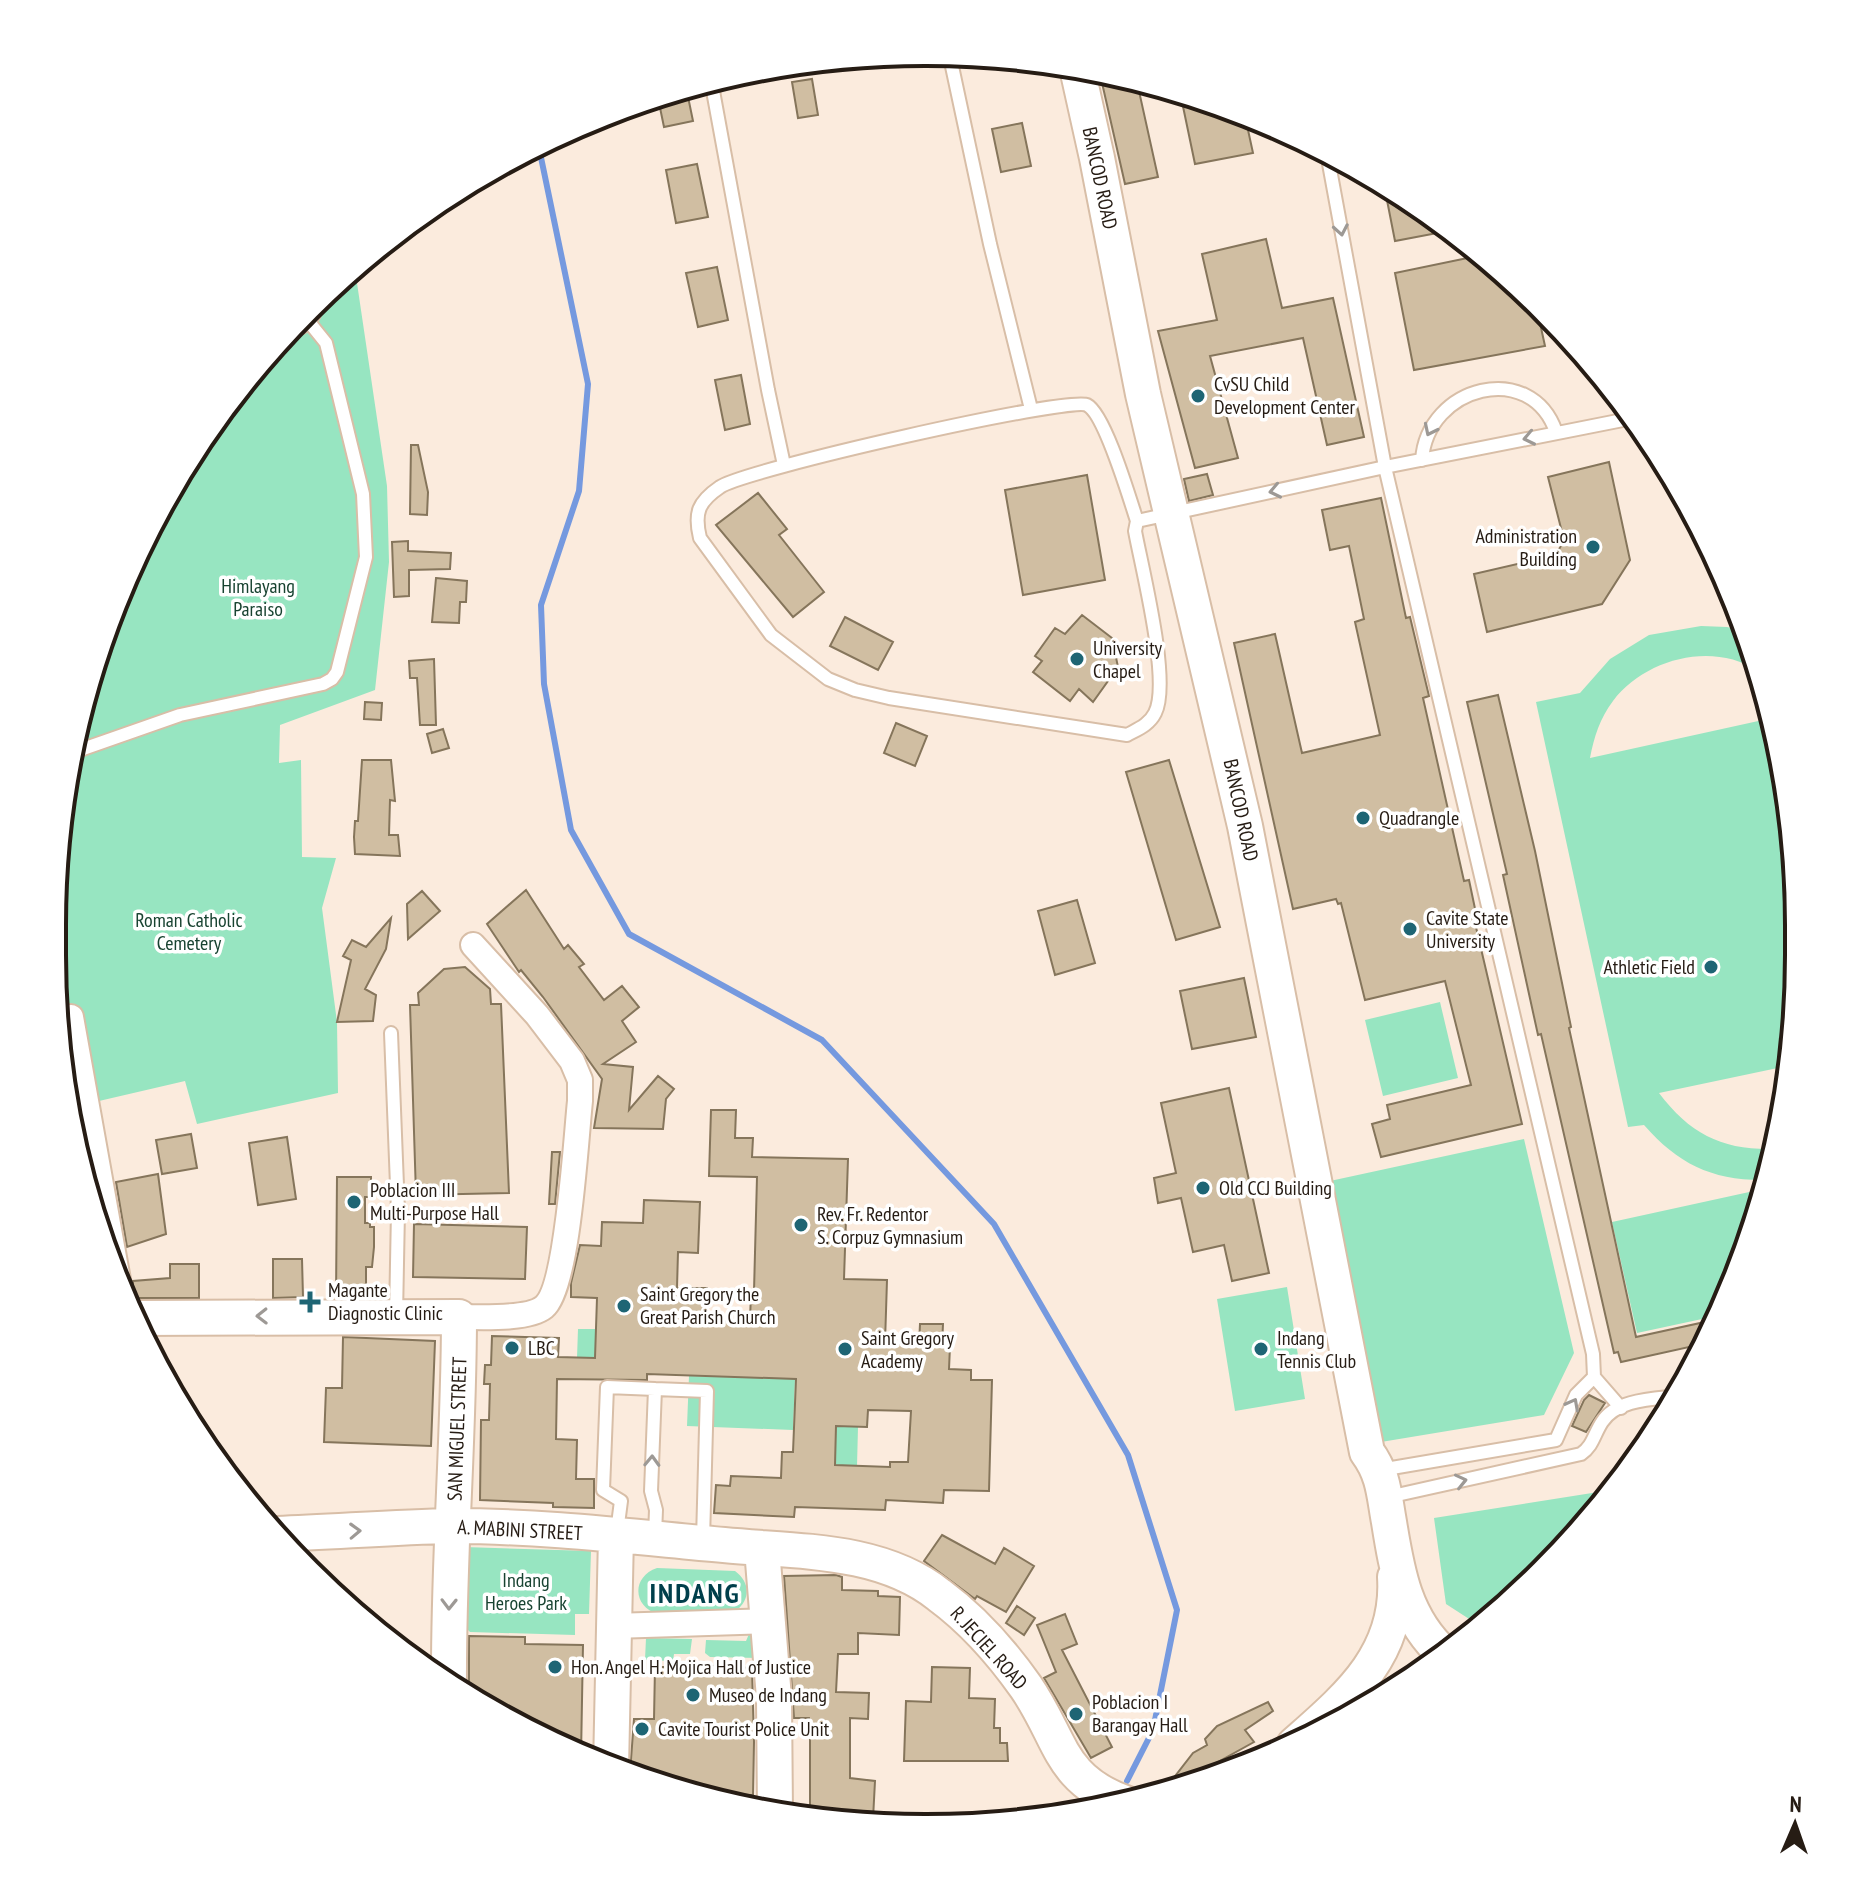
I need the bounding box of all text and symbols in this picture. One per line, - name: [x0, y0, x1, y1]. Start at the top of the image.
- street label: BANCOD ROAD: [1077, 125, 1123, 231]
- one-way arrow: [1332, 223, 1349, 237]
- place label: CvSU Child Development Center: [1214, 371, 1355, 420]
- marker: CvSU Child Development Center: [1189, 387, 1207, 405]
- one-way arrow: [1424, 422, 1440, 437]
- one-way arrow: [1523, 429, 1537, 446]
- one-way arrow: [1268, 482, 1282, 499]
- place label: Administration Building: [1475, 523, 1577, 572]
- marker: Administration Building: [1584, 538, 1602, 556]
- park label: Himlayang Paraiso: [221, 573, 295, 622]
- place label: University Chapel: [1093, 635, 1163, 684]
- marker: University Chapel: [1068, 650, 1086, 668]
- street label: BANCOD ROAD: [1218, 757, 1264, 863]
- place label: Quadrangle: [1379, 805, 1459, 831]
- marker: Quadrangle: [1354, 809, 1372, 827]
- place label: Cavite State University: [1426, 905, 1509, 954]
- park label: Roman Catholic Cemetery: [135, 907, 243, 956]
- marker: Cavite State University: [1401, 920, 1419, 938]
- place label: Athletic Field: [1604, 954, 1695, 980]
- marker: Athletic Field: [1702, 958, 1720, 976]
- place label: Old CCJ Building: [1219, 1175, 1332, 1201]
- place label: Poblacion III Multi-Purpose Hall: [370, 1177, 499, 1226]
- marker: Old CCJ Building: [1194, 1179, 1212, 1197]
- marker: Poblacion III Multi-Purpose Hall: [345, 1193, 363, 1211]
- place label: Rev. Fr. Redentor S. Corpuz Gymnasium: [817, 1201, 963, 1250]
- marker: Rev. Fr. Redentor S. Corpuz Gymnasium: [792, 1216, 810, 1234]
- place label: Magante Diagnostic Clinic: [328, 1277, 443, 1326]
- place label: Saint Gregory the Great Parish Church: [640, 1281, 775, 1330]
- marker: Magante Diagnostic Clinic: [299, 1291, 321, 1313]
- marker: Saint Gregory the Great Parish Church: [615, 1297, 633, 1315]
- one-way arrow: [255, 1308, 268, 1325]
- place label: Saint Gregory Academy: [861, 1325, 955, 1374]
- place label: Indang Tennis Club: [1277, 1325, 1356, 1374]
- place label: LBC: [528, 1335, 555, 1361]
- marker: LBC: [503, 1339, 521, 1357]
- marker: Saint Gregory Academy: [836, 1340, 854, 1358]
- marker: Indang Tennis Club: [1252, 1340, 1270, 1358]
- street label: SAN MIGUEL STREET: [441, 1356, 473, 1502]
- one-way arrow: [1563, 1398, 1578, 1412]
- one-way arrow: [644, 1454, 661, 1467]
- one-way arrow: [1454, 1473, 1467, 1490]
- street label: A. MABINI STREET: [457, 1514, 583, 1546]
- one-way arrow: [349, 1522, 362, 1539]
- park label: Indang Heroes Park: [485, 1567, 567, 1616]
- district label: INDANG: [649, 1574, 741, 1611]
- one-way arrow: [440, 1598, 458, 1611]
- street label: R. JECIEL ROAD: [945, 1601, 1033, 1695]
- place label: Hon. Angel H. Mojica Hall of Justice: [571, 1654, 811, 1680]
- marker: Hon. Angel H. Mojica Hall of Justice: [546, 1658, 564, 1676]
- place label: Museo de Indang: [709, 1682, 827, 1708]
- marker: Museo de Indang: [684, 1686, 702, 1704]
- place label: Poblacion I Barangay Hall: [1092, 1689, 1188, 1738]
- marker: Poblacion I Barangay Hall: [1067, 1705, 1085, 1723]
- place label: Cavite Tourist Police Unit: [658, 1716, 830, 1742]
- marker: Cavite Tourist Police Unit: [633, 1720, 651, 1738]
- north arrow: [1755, 1784, 1835, 1864]
- text: N: [1789, 1790, 1802, 1818]

